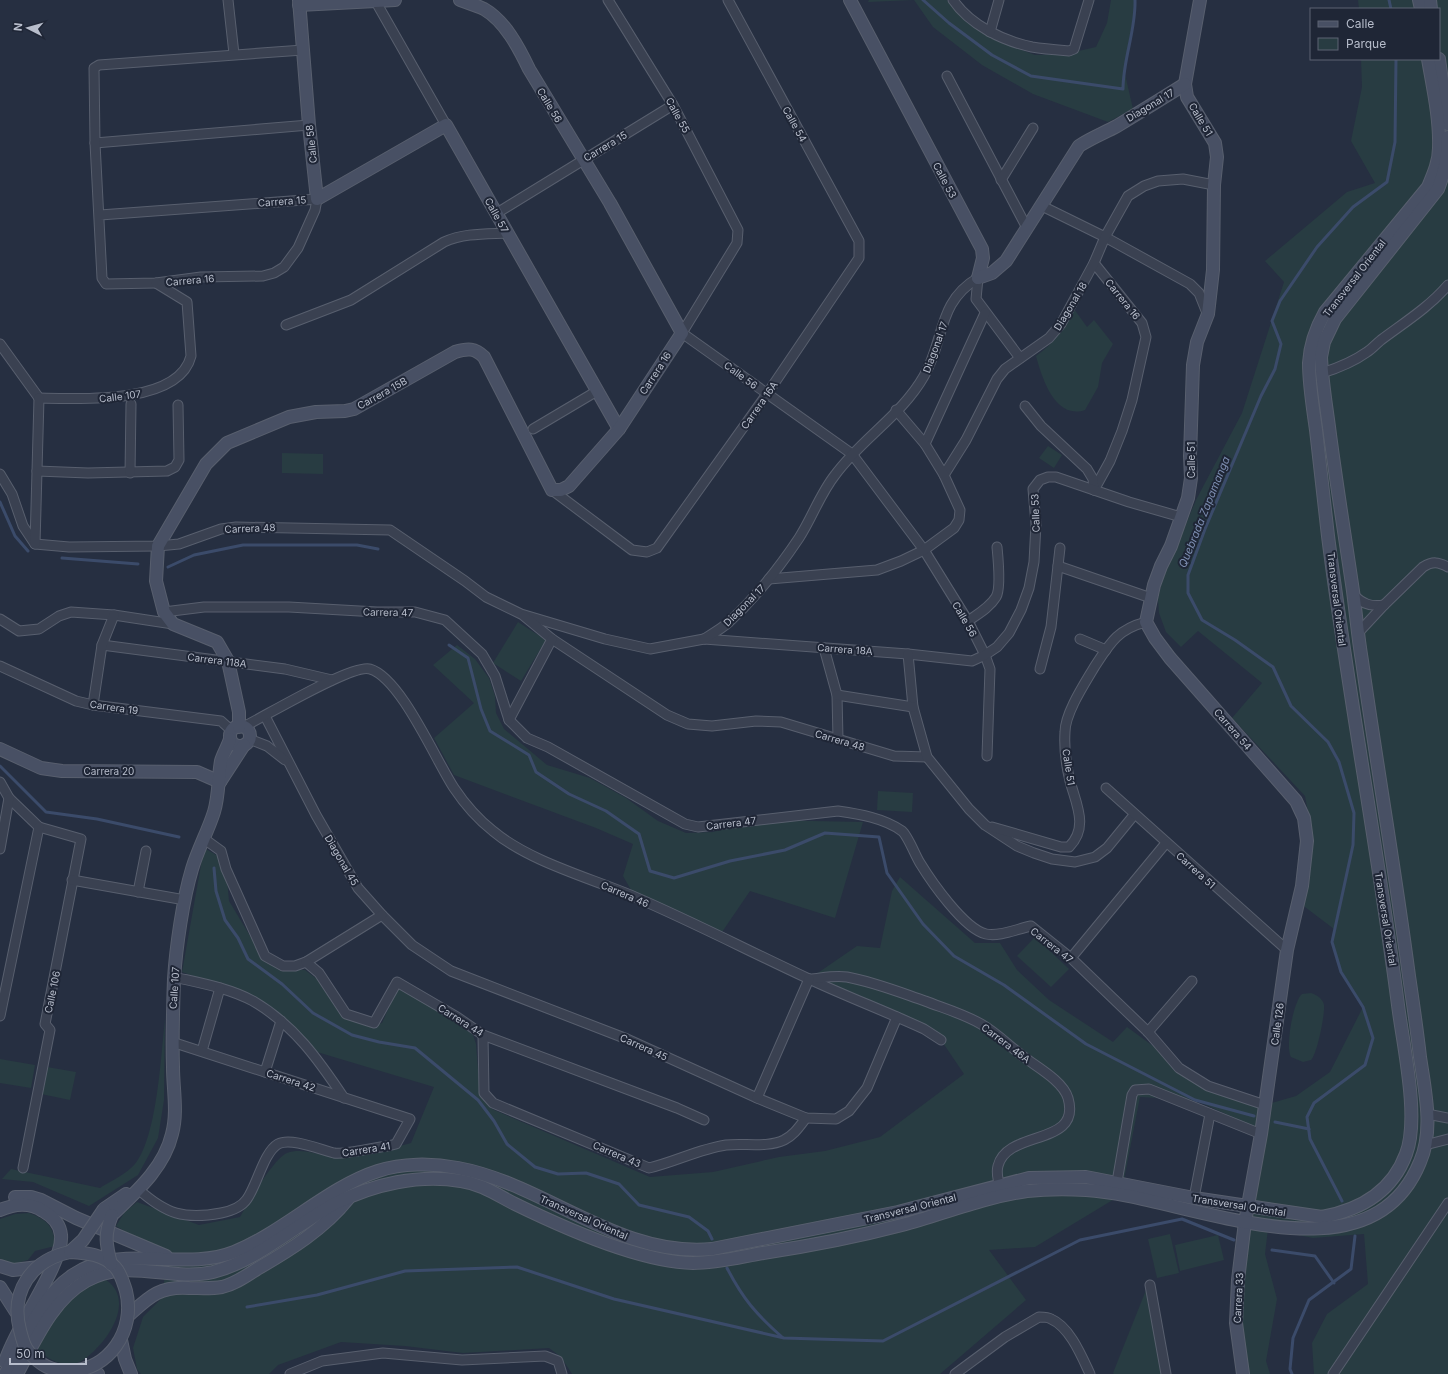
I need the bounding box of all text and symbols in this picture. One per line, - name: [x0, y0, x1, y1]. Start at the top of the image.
- north arrow: [8, 8, 48, 48]
- legend: [1310, 8, 1440, 60]
- text: Calle: [1346, 16, 1374, 31]
- text: N: [11, 22, 25, 32]
- text: Parque: [1346, 36, 1386, 51]
- street label: Calle 56: [535, 85, 565, 125]
- street label: Diagonal 17: [1124, 86, 1176, 124]
- street label: Calle 55: [663, 95, 693, 135]
- street label: Calle 51: [1186, 100, 1216, 138]
- street label: Calle 54: [780, 104, 810, 144]
- street label: Calle 58: [303, 124, 319, 164]
- street label: Carrera 15: [581, 128, 629, 164]
- street label: Calle 53: [931, 160, 959, 200]
- street label: Carrera 15: [257, 193, 307, 209]
- street label: Calle 57: [483, 195, 512, 235]
- street label: Transversal Oriental: [1320, 237, 1388, 319]
- street label: Carrera 16: [165, 272, 215, 288]
- street label: Carrera 16: [1103, 276, 1143, 322]
- street label: Diagonal 18: [1051, 280, 1089, 332]
- street label: Diagonal 17: [920, 319, 950, 374]
- street label: Carrera 16: [637, 349, 673, 397]
- street label: Calle 56: [722, 359, 760, 391]
- street label: Carrera 15B: [355, 374, 409, 412]
- street label: Carrera 16A: [738, 379, 780, 431]
- street label: Calle 107: [98, 387, 142, 405]
- street label: Calle 51: [1185, 442, 1197, 478]
- water label: Quebrada Zapamanga: [1175, 454, 1233, 570]
- street label: Calle 53: [1028, 493, 1042, 533]
- street label: Carrera 48: [224, 521, 276, 535]
- street label: Transversal Oriental: [1325, 551, 1349, 647]
- street label: Diagonal 17: [721, 581, 768, 628]
- street label: Calle 56: [950, 599, 980, 639]
- street label: Carrera 47: [363, 606, 414, 618]
- street label: Carrera 18A: [817, 641, 873, 657]
- street label: Carrera 118A: [187, 650, 247, 670]
- street label: Carrera 19: [89, 698, 139, 716]
- street label: Carrera 54: [1212, 706, 1254, 752]
- street label: Carrera 48: [814, 727, 866, 753]
- street label: Calle 51: [1060, 748, 1078, 786]
- street label: Carrera 20: [84, 765, 134, 777]
- street label: Carrera 47: [705, 814, 757, 832]
- street label: Diagonal 45: [323, 832, 361, 888]
- street label: Carrera 51: [1174, 849, 1218, 891]
- street label: Transversal Oriental: [1373, 871, 1399, 967]
- street label: Carrera 46: [599, 878, 651, 910]
- street label: Carrera 47: [1028, 925, 1076, 966]
- street label: Calle 107: [167, 966, 181, 1009]
- street label: Calle 106: [42, 970, 62, 1014]
- street label: Carrera 44: [436, 1001, 486, 1039]
- street label: Calle 126: [1268, 1002, 1286, 1046]
- street label: Carrera 46A: [979, 1021, 1033, 1065]
- street label: Carrera 45: [618, 1031, 670, 1063]
- street label: Carrera 42: [265, 1066, 317, 1094]
- street label: Carrera 43: [591, 1138, 643, 1170]
- street label: Carrera 41: [341, 1139, 391, 1159]
- street label: Transversal Oriental: [863, 1191, 957, 1225]
- street label: Transversal Oriental: [538, 1192, 630, 1242]
- street label: Transversal Oriental: [1191, 1192, 1287, 1218]
- street label: Carrera 33: [1231, 1272, 1245, 1324]
- scale bar: [10, 1340, 86, 1366]
- text: 50 m: [16, 1346, 45, 1361]

